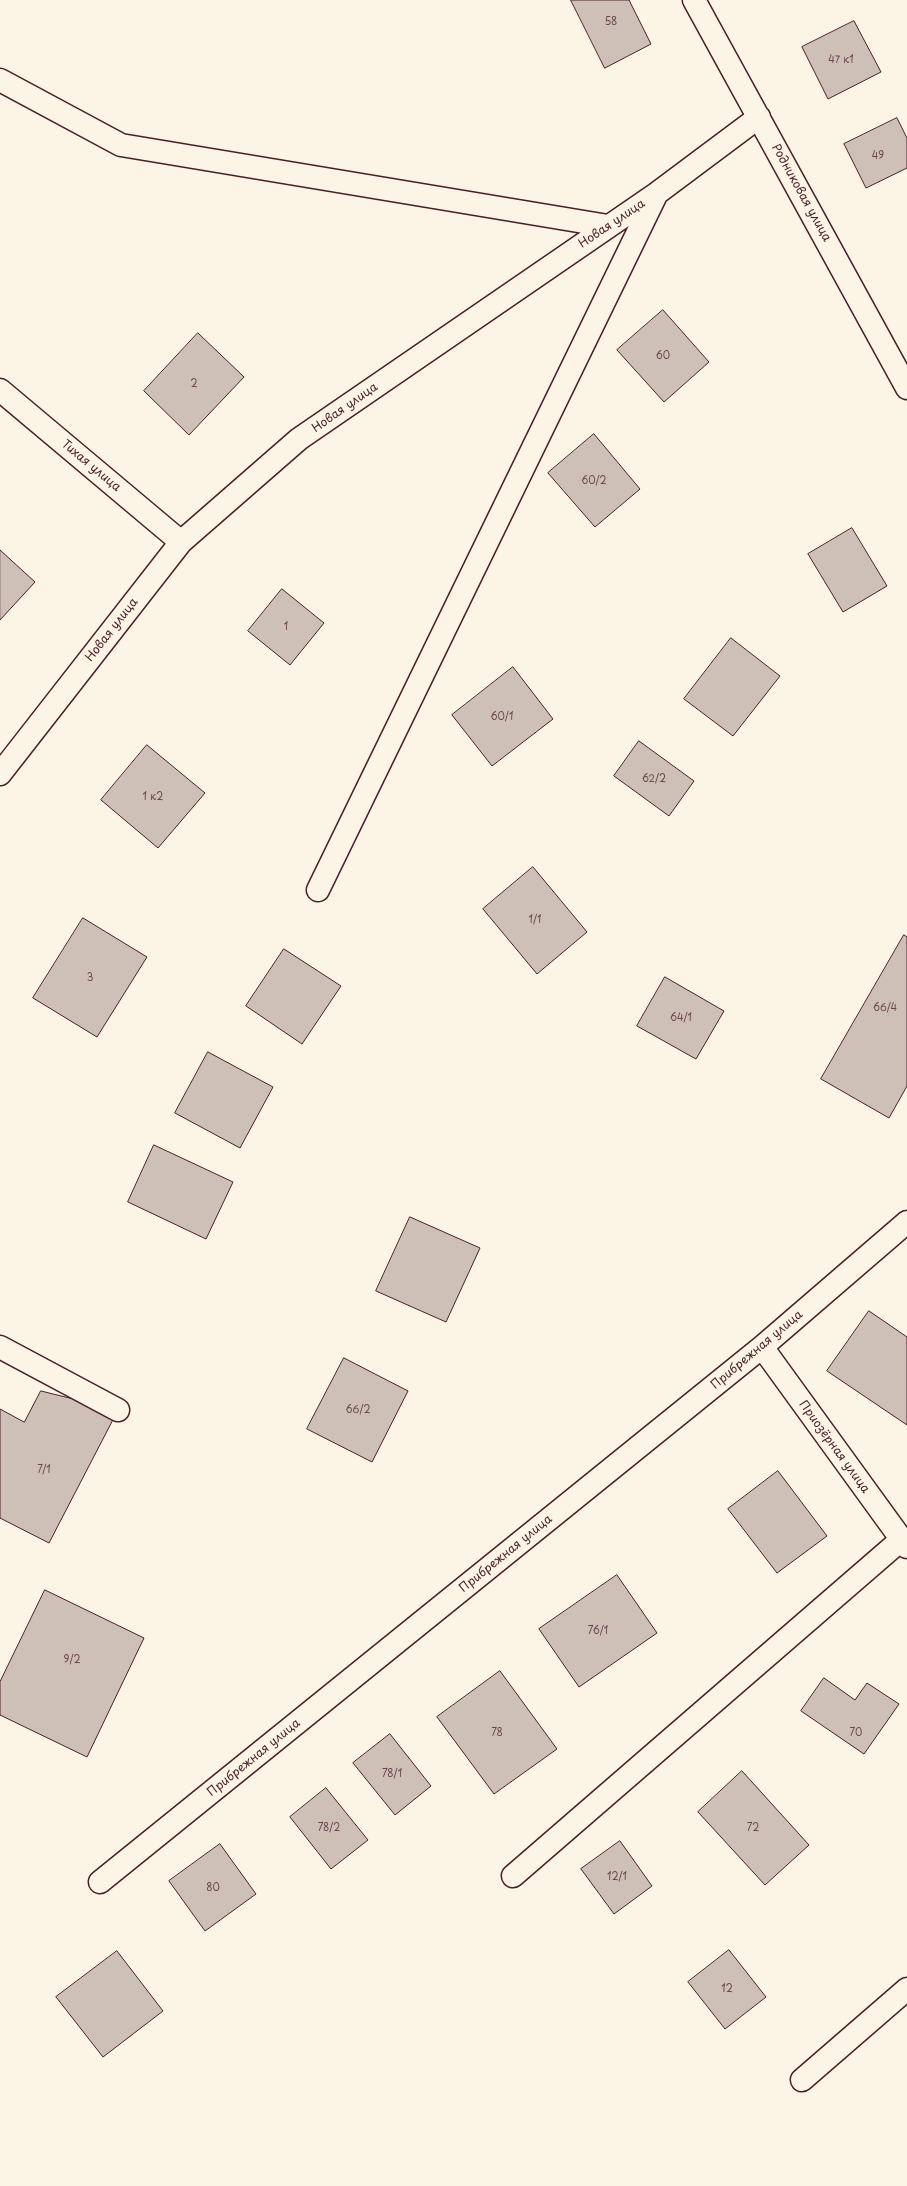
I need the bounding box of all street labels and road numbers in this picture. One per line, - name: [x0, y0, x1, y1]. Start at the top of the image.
- street label: Родниковая улица: [768, 142, 834, 244]
- street label: Новая улица: [576, 197, 648, 251]
- street label: Новая улица: [309, 380, 381, 436]
- street label: Тихая улица: [59, 437, 123, 495]
- street label: Новая улица: [83, 595, 141, 665]
- street label: Прибрежная улица: [708, 1308, 806, 1392]
- street label: Приозёрная улица: [795, 1398, 873, 1496]
- street label: Прибрежная улица: [457, 1512, 555, 1596]
- street label: Прибрежная улица: [205, 1716, 303, 1800]

